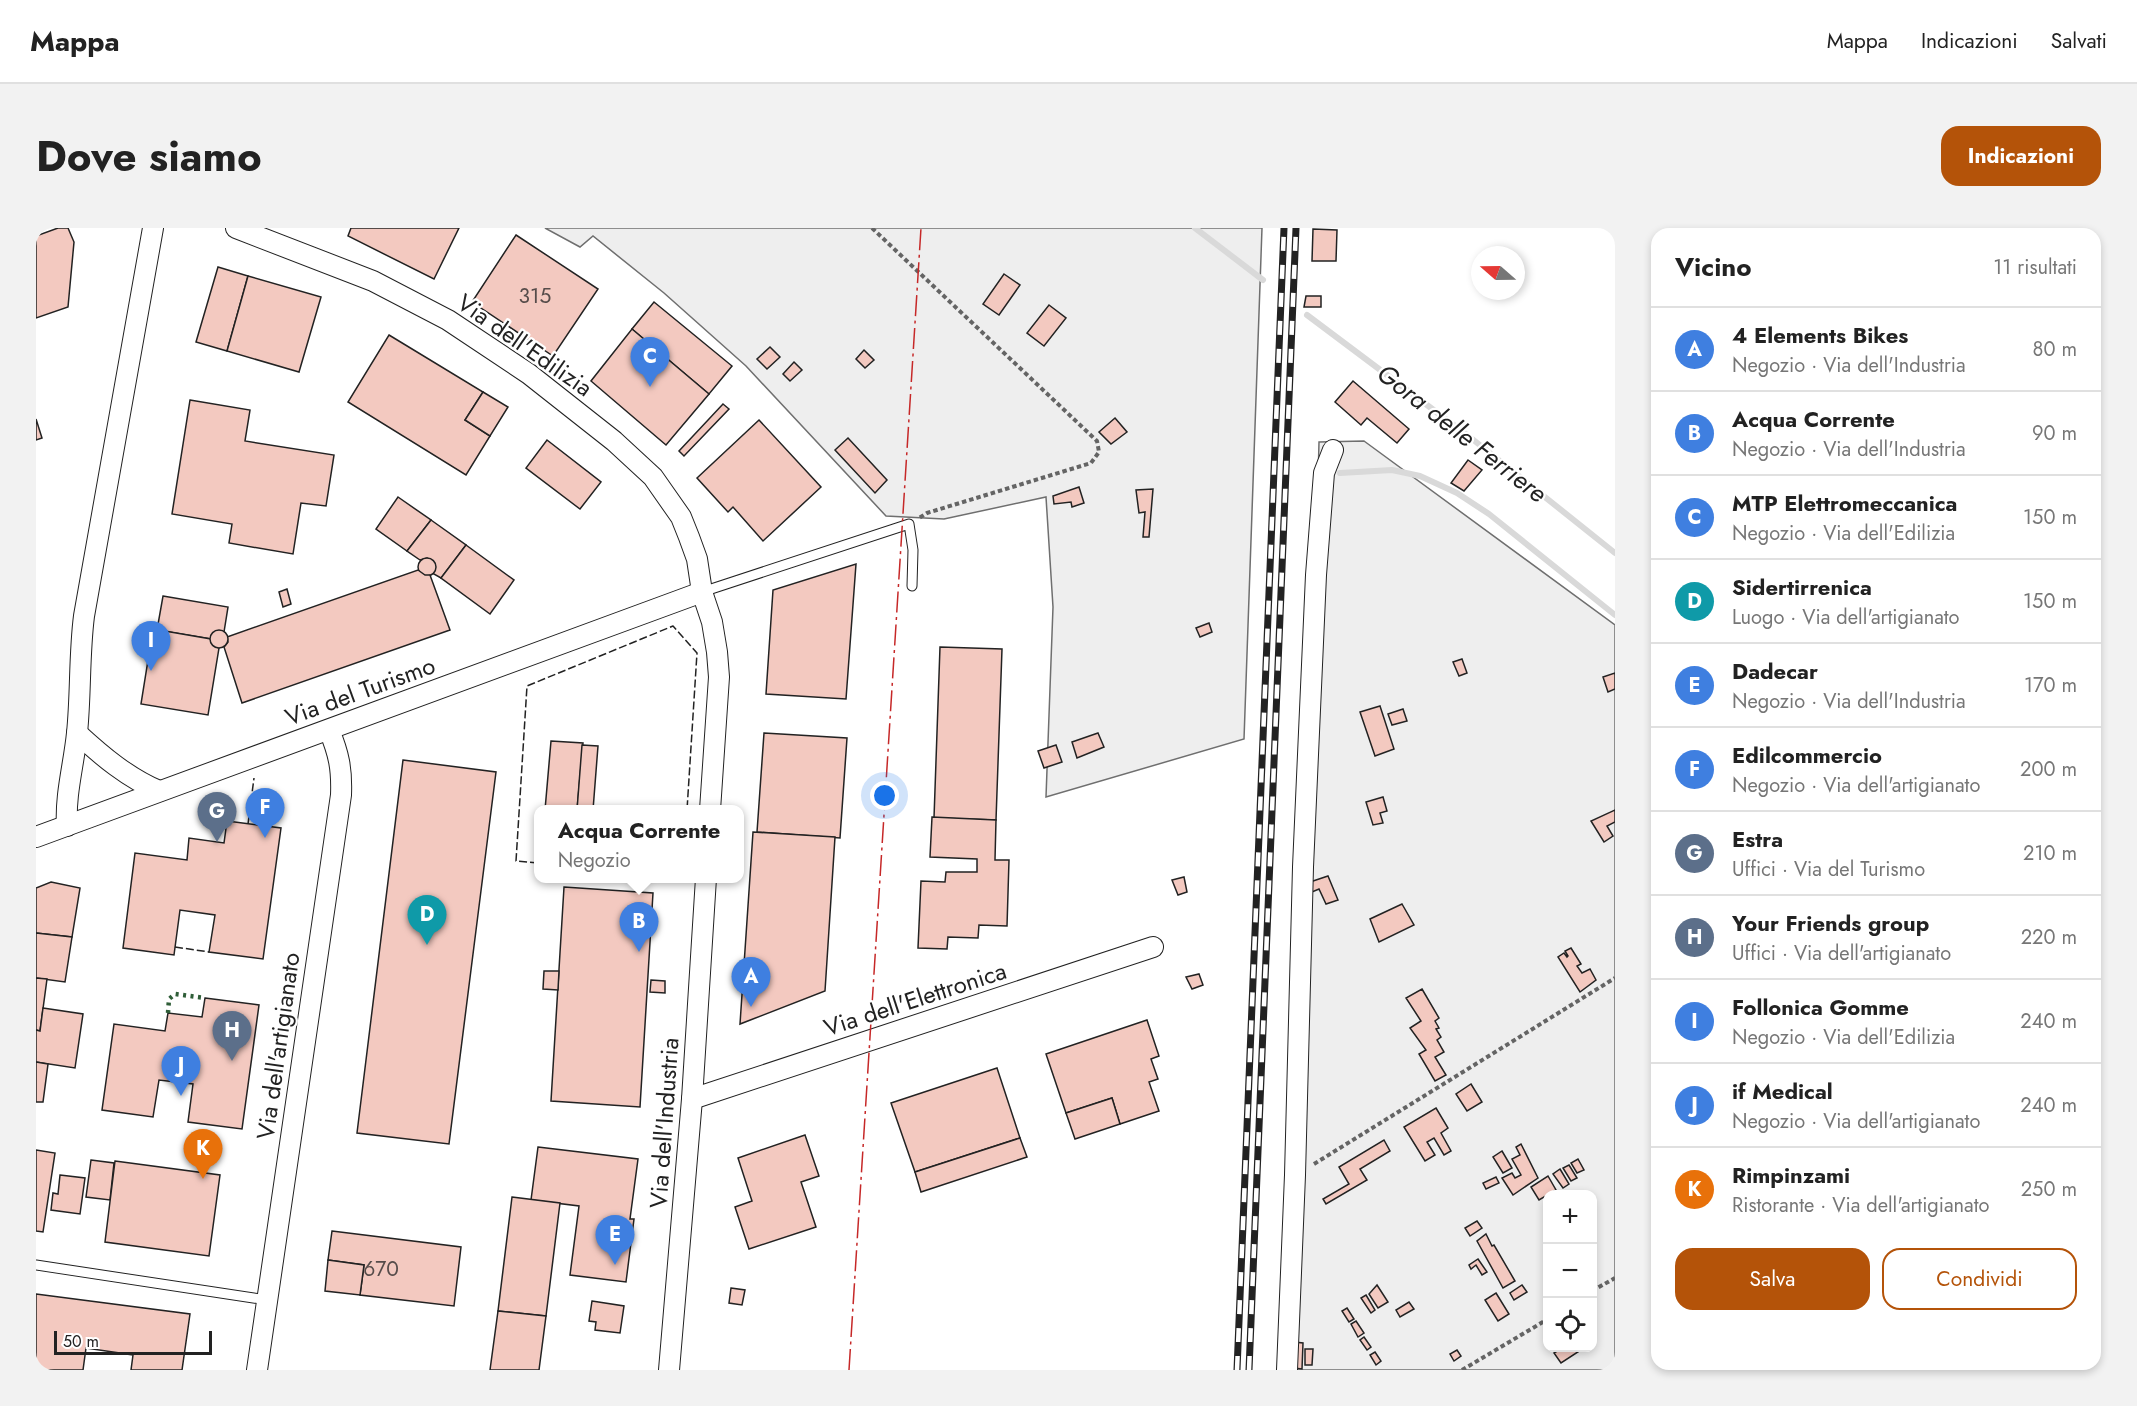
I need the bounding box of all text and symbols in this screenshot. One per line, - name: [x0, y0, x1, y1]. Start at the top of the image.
- text: Mappa: [30, 21, 120, 62]
- text: Mappa: [1827, 26, 1888, 56]
- text: Indicazioni: [1921, 26, 2018, 56]
- text: Salvati: [2051, 26, 2107, 56]
- text: Dove siamo: [36, 126, 262, 187]
- button: Indicazioni: [1941, 126, 2101, 186]
- north arrow: [1471, 246, 1525, 300]
- text: Vicino: [1675, 248, 1752, 286]
- text: 11 risultati: [1993, 253, 2077, 282]
- house number: 315: [519, 281, 551, 311]
- street label: Via dell'Edilizia: [450, 285, 600, 405]
- text: 4 Elements Bikes: [1732, 319, 1908, 351]
- text: A: [1687, 335, 1702, 364]
- text: 80 m: [2032, 335, 2077, 364]
- pin: C: [630, 338, 670, 387]
- text: Negozio · Via dell'Industria: [1732, 351, 1966, 380]
- water label: Gora delle Ferriere: [1369, 354, 1555, 512]
- text: Acqua Corrente: [1732, 403, 1895, 435]
- text: B: [1688, 419, 1701, 448]
- text: 90 m: [2032, 419, 2077, 448]
- text: Negozio · Via dell'Industria: [1732, 435, 1966, 464]
- text: MTP Elettromeccanica: [1732, 487, 1957, 519]
- text: C: [1687, 503, 1702, 532]
- text: 150 m: [2023, 503, 2077, 532]
- text: Negozio · Via dell'Edilizia: [1732, 519, 1955, 548]
- text: Sidertirrenica: [1732, 571, 1872, 603]
- text: D: [1687, 587, 1702, 616]
- text: 150 m: [2023, 587, 2077, 616]
- text: Luogo · Via dell'artigianato: [1732, 603, 1960, 632]
- pin: I: [132, 622, 170, 671]
- street label: Via del Turismo: [280, 648, 440, 734]
- text: Dadecar: [1732, 655, 1818, 687]
- text: E: [1688, 671, 1701, 700]
- text: 170 m: [2024, 671, 2077, 700]
- text: Negozio · Via dell'Industria: [1732, 687, 1966, 716]
- text: Edilcommercio: [1732, 739, 1882, 771]
- text: F: [1689, 755, 1700, 784]
- text: 200 m: [2020, 755, 2077, 784]
- text: Negozio · Via dell'artigianato: [1732, 771, 1980, 800]
- your location: [870, 781, 899, 810]
- pin: F: [246, 788, 284, 838]
- pin: G: [198, 792, 237, 842]
- popup: [534, 805, 744, 883]
- text: Acqua Corrente: [558, 814, 720, 846]
- text: Estra: [1732, 823, 1783, 855]
- text: G: [1686, 839, 1703, 868]
- text: 210 m: [2023, 839, 2077, 868]
- text: Negozio: [558, 846, 631, 875]
- text: Uffici · Via del Turismo: [1732, 855, 1925, 884]
- pin: D: [408, 896, 446, 945]
- pin: B: [620, 902, 658, 952]
- text: Your Friends group: [1732, 907, 1929, 939]
- text: H: [1687, 923, 1702, 952]
- text: 220 m: [2021, 923, 2077, 952]
- text: Uffici · Via dell'artigianato: [1732, 939, 1951, 968]
- street label: Via dell'artigianato: [248, 950, 308, 1142]
- street label: Via dell'Elettronica: [819, 953, 1011, 1045]
- pin: A: [732, 958, 770, 1007]
- text: Follonica Gomme: [1732, 991, 1909, 1023]
- text: I: [1691, 1007, 1698, 1036]
- text: 240 m: [2020, 1007, 2077, 1036]
- pin: H: [212, 1012, 252, 1061]
- text: Negozio · Via dell'Edilizia: [1732, 1023, 1955, 1052]
- street label: Via dell'Industria: [641, 1037, 687, 1209]
- pin: J: [162, 1046, 200, 1096]
- text: if Medical: [1732, 1075, 1833, 1107]
- text: J: [1691, 1091, 1698, 1120]
- text: 240 m: [2020, 1091, 2077, 1120]
- text: Negozio · Via dell'artigianato: [1732, 1107, 1980, 1136]
- pin: K: [184, 1130, 222, 1179]
- text: Rimpinzami: [1732, 1159, 1850, 1191]
- text: K: [1688, 1175, 1701, 1204]
- text: 250 m: [2021, 1175, 2077, 1204]
- map controls: [1543, 1190, 1597, 1352]
- button: +: [1543, 1190, 1597, 1244]
- text: Ristorante · Via dell'artigianato: [1732, 1191, 1989, 1220]
- pin: E: [596, 1216, 634, 1265]
- button: −: [1543, 1244, 1597, 1298]
- button: Salva: [1675, 1248, 1870, 1310]
- button: Condividi: [1882, 1248, 2077, 1310]
- house number: 670: [363, 1254, 399, 1284]
- button: locate: [1543, 1298, 1597, 1352]
- scale bar: [54, 1328, 212, 1356]
- text: 50 m: [63, 1330, 99, 1353]

